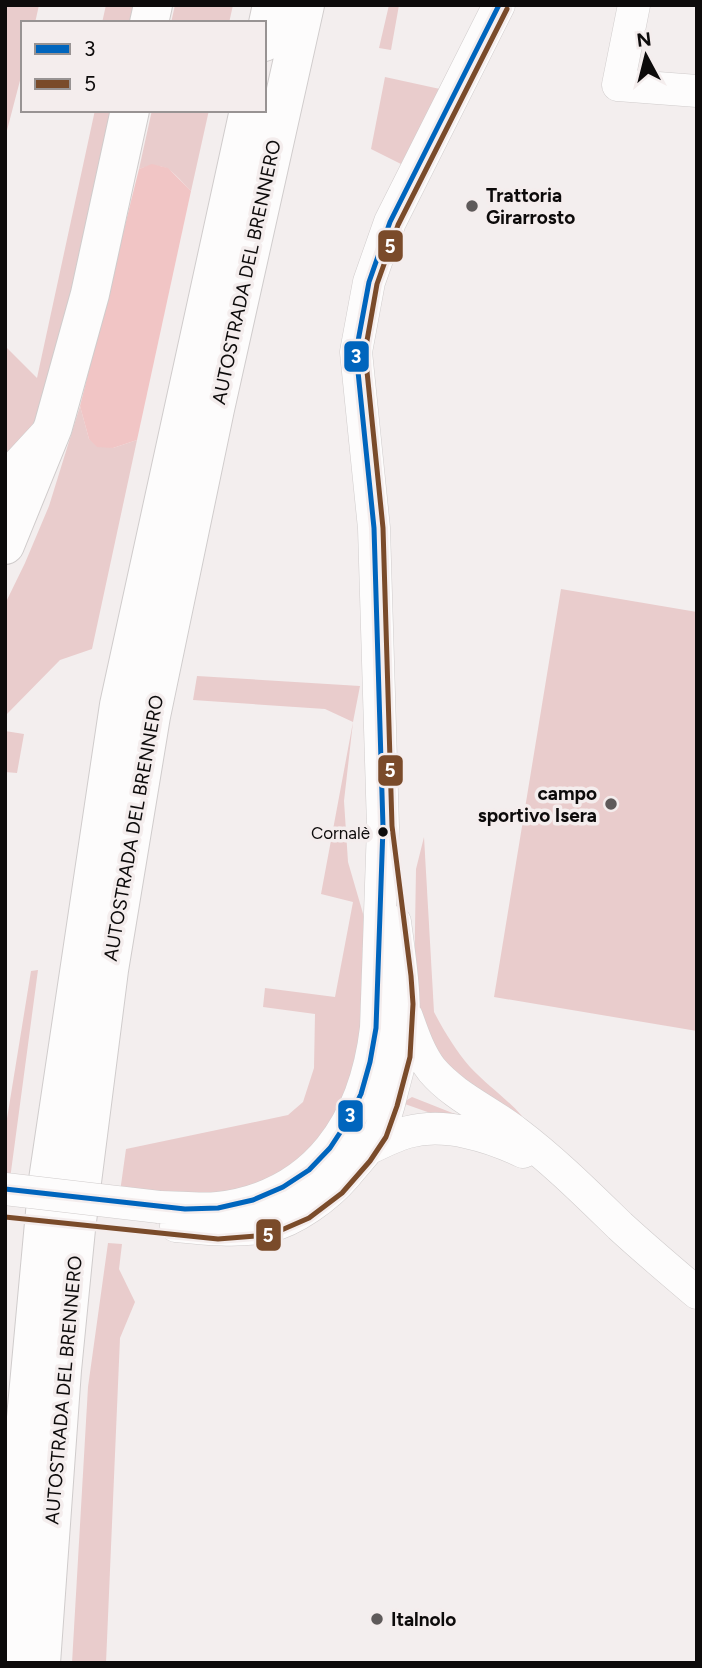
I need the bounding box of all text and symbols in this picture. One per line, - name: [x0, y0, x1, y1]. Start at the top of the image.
- legend: [21, 21, 266, 112]
- north arrow: [611, 21, 681, 91]
- text: N: [635, 27, 653, 52]
- text: 3: [84, 36, 95, 61]
- text: 5: [84, 71, 96, 96]
- street label: AUTOSTRADA DEL BRENNERO: [207, 138, 286, 406]
- place label: Trattoria Girarrosto: [486, 184, 575, 229]
- marker: Trattoria Girarrosto: [464, 198, 480, 214]
- line badge: 5: [377, 229, 404, 263]
- text: 5: [384, 235, 396, 258]
- line badge: 3: [343, 340, 370, 373]
- text: 3: [351, 345, 361, 368]
- street label: AUTOSTRADA DEL BRENNERO: [99, 693, 168, 963]
- line badge: 5: [377, 754, 404, 787]
- text: 5: [384, 759, 396, 782]
- place label: campo sportivo Isera: [478, 782, 597, 827]
- marker: campo sportivo Isera: [603, 796, 619, 812]
- place label: Cornalè: [311, 823, 370, 843]
- marker: Cornalè: [376, 825, 390, 839]
- line badge: 3: [337, 1099, 364, 1133]
- text: 3: [345, 1104, 355, 1127]
- line badge: 5: [255, 1218, 282, 1252]
- text: 5: [262, 1224, 274, 1247]
- street label: AUTOSTRADA DEL BRENNERO: [40, 1255, 87, 1525]
- place label: Italnolo: [391, 1608, 456, 1631]
- marker: Italnolo: [369, 1611, 385, 1627]

